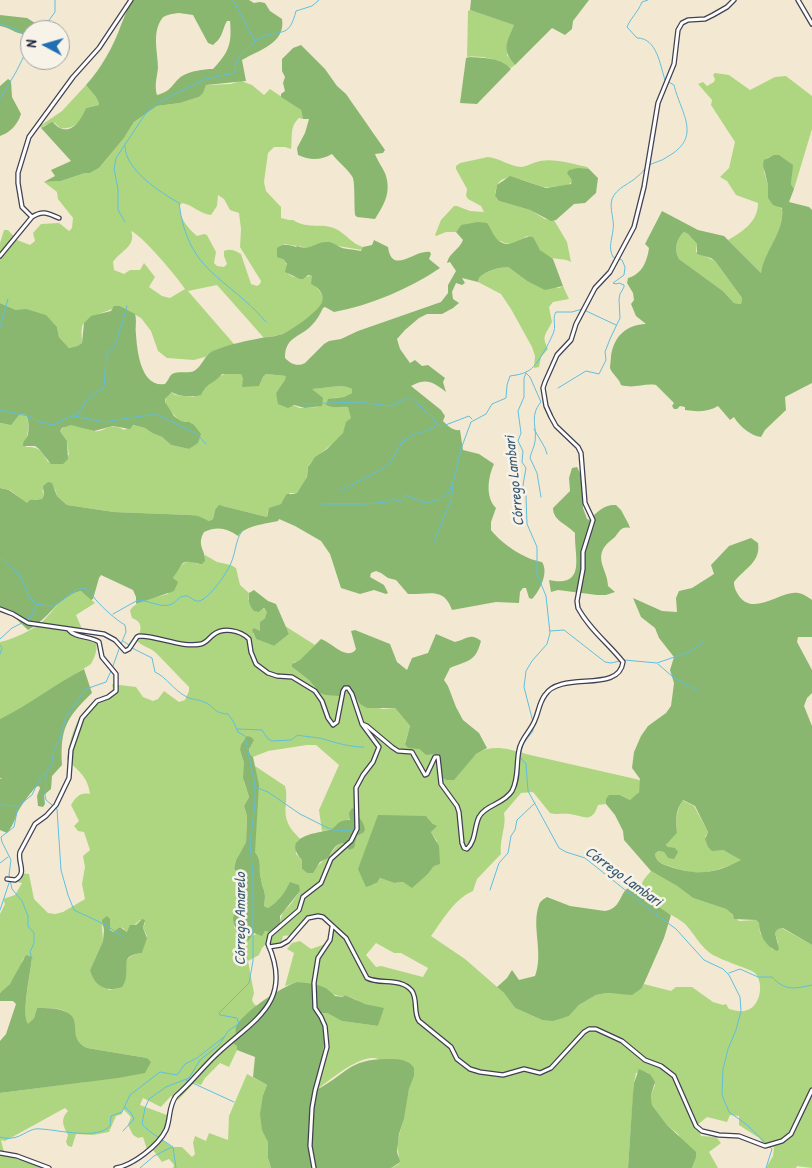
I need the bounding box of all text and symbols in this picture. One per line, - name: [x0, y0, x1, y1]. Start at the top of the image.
- north arrow: [20, 20, 70, 70]
- text: N: [21, 39, 40, 48]
- water label: Córrego Lambari: [501, 435, 529, 527]
- water label: Córrego Lambari: [581, 843, 665, 911]
- water label: Córrego Amarelo: [232, 872, 250, 966]

